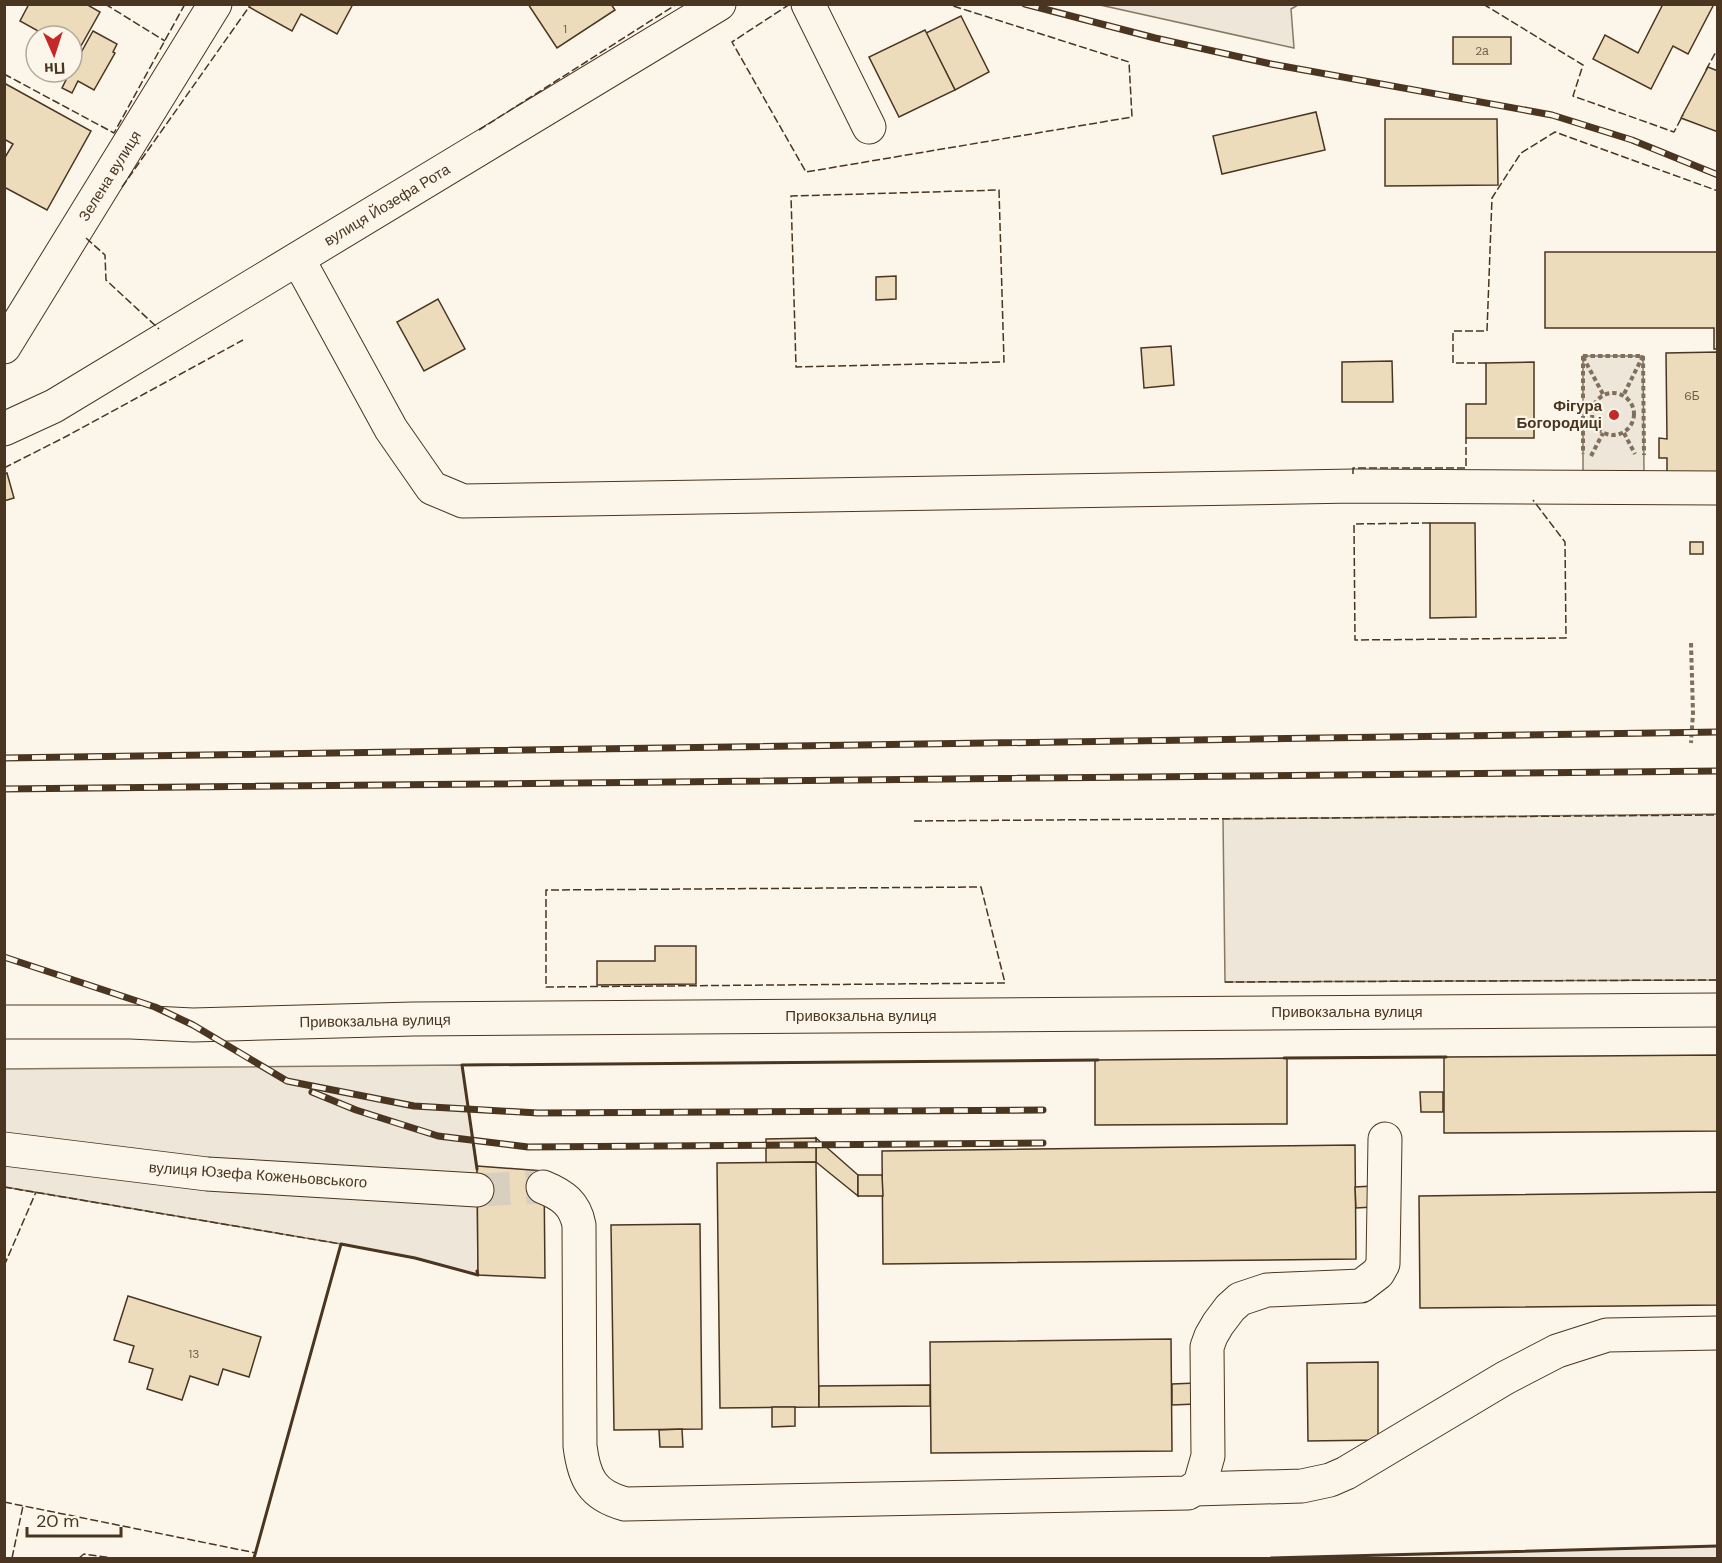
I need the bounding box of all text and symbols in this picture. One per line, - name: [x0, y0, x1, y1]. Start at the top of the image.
- house number: 1: [563, 21, 567, 37]
- north arrow: [24, 24, 84, 84]
- house number: 2а: [1475, 43, 1489, 59]
- text: Пн: [44, 57, 66, 80]
- street label: Зелена вулиця: [74, 127, 146, 225]
- street label: вулиця Йозефа Рота: [320, 159, 454, 251]
- house number: 6Б: [1684, 388, 1700, 404]
- place label: Фігура Богородиці: [1517, 396, 1603, 433]
- marker: Фігура Богородиці: [1607, 408, 1621, 422]
- street label: Привокзальна вулиця: [1271, 1002, 1423, 1022]
- street label: Привокзальна вулиця: [785, 1006, 937, 1026]
- street label: Привокзальна вулиця: [299, 1010, 451, 1032]
- street label: вулиця Юзефа Коженьовського: [148, 1157, 368, 1193]
- house number: 13: [189, 1346, 199, 1362]
- scale bar: [27, 1500, 122, 1538]
- text: 20 m: [36, 1509, 79, 1533]

